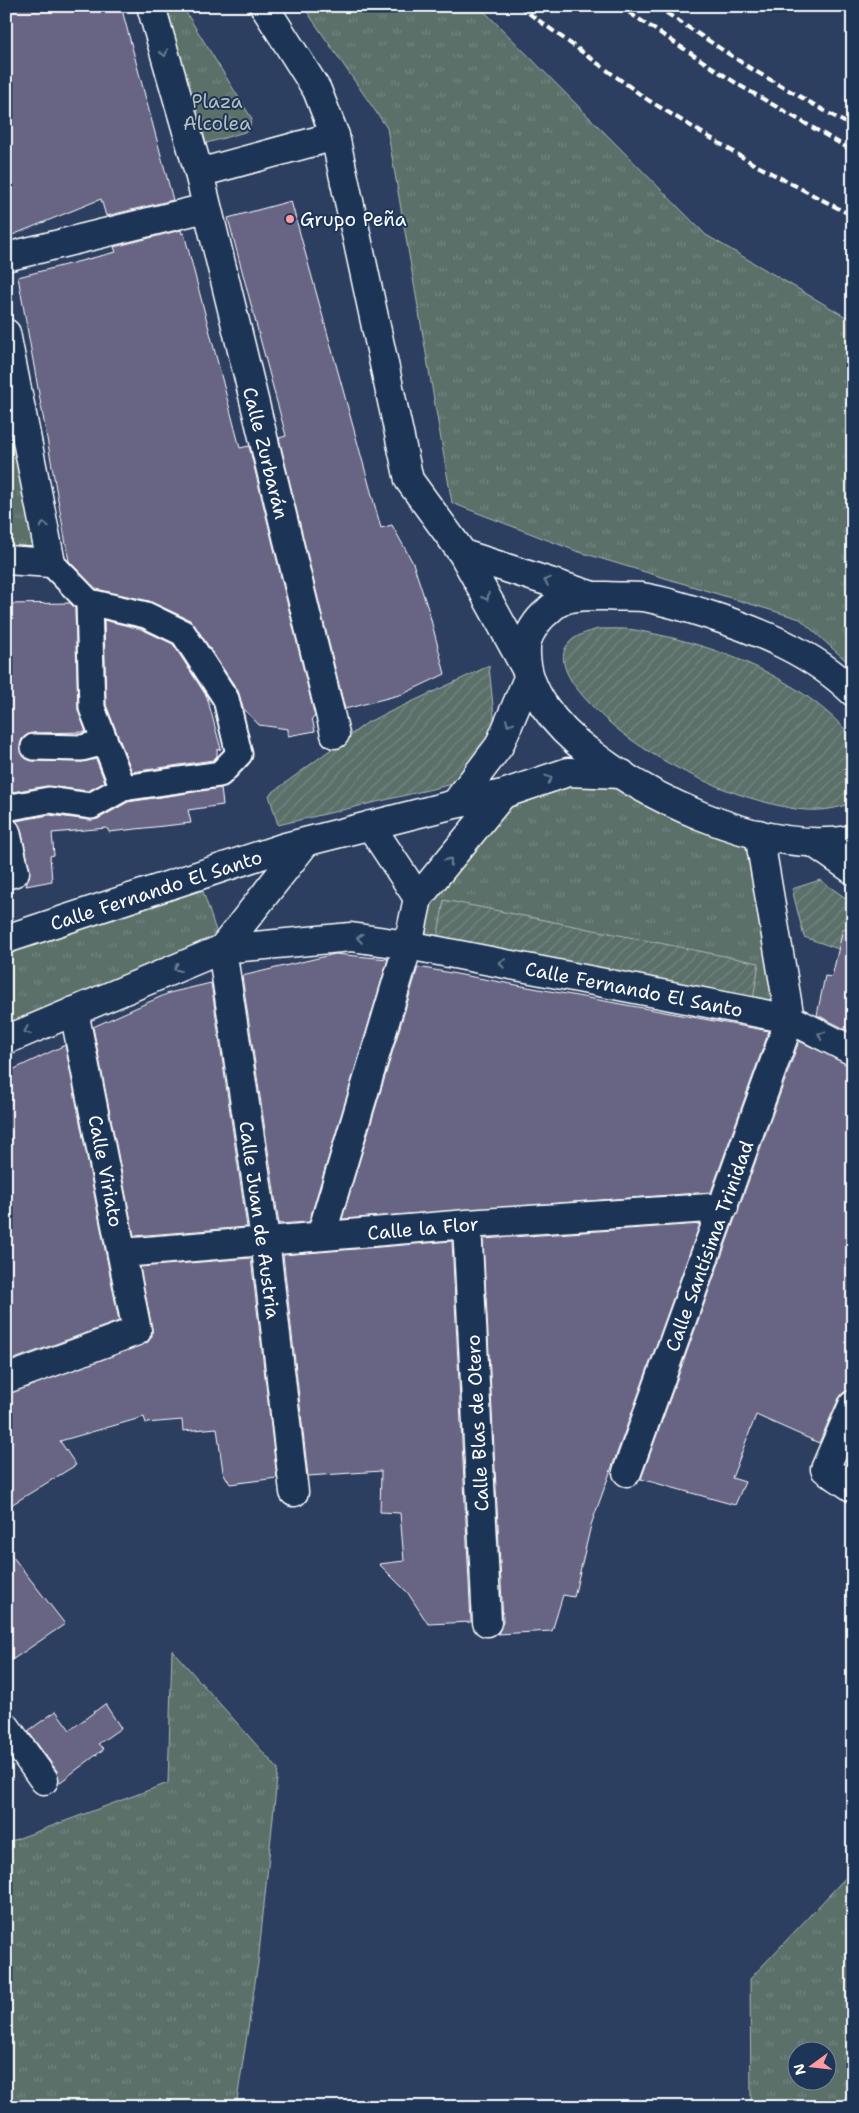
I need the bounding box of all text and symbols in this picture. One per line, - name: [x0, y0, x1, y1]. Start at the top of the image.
- one-way arrow: [159, 49, 169, 57]
- park label: Plaza Alcolea: [183, 89, 251, 136]
- place label: Grupo Peña: [300, 207, 407, 232]
- marker: Grupo Peña: [284, 213, 296, 225]
- street label: Calle Zurbarán: [237, 384, 294, 522]
- one-way arrow: [39, 520, 49, 529]
- one-way arrow: [544, 577, 552, 587]
- one-way arrow: [480, 592, 490, 601]
- one-way arrow: [504, 718, 515, 727]
- one-way arrow: [544, 774, 553, 784]
- street label: Calle Fernando El Santo: [47, 844, 265, 937]
- one-way arrow: [444, 857, 453, 866]
- one-way arrow: [356, 933, 364, 944]
- street label: Calle Fernando El Santo: [523, 956, 745, 1023]
- one-way arrow: [497, 959, 506, 969]
- one-way arrow: [173, 962, 182, 973]
- one-way arrow: [23, 1025, 32, 1036]
- one-way arrow: [818, 1031, 827, 1041]
- street label: Calle Viriato: [82, 1113, 129, 1229]
- street label: Calle Juan de Austria: [233, 1120, 286, 1321]
- street label: Calle Santísima Trinidad: [660, 1137, 759, 1355]
- street label: Calle la Flor: [366, 1211, 480, 1246]
- street label: Calle Blas de Otero: [460, 1334, 495, 1512]
- north arrow: [786, 2040, 836, 2090]
- text: N: [789, 2062, 810, 2077]

